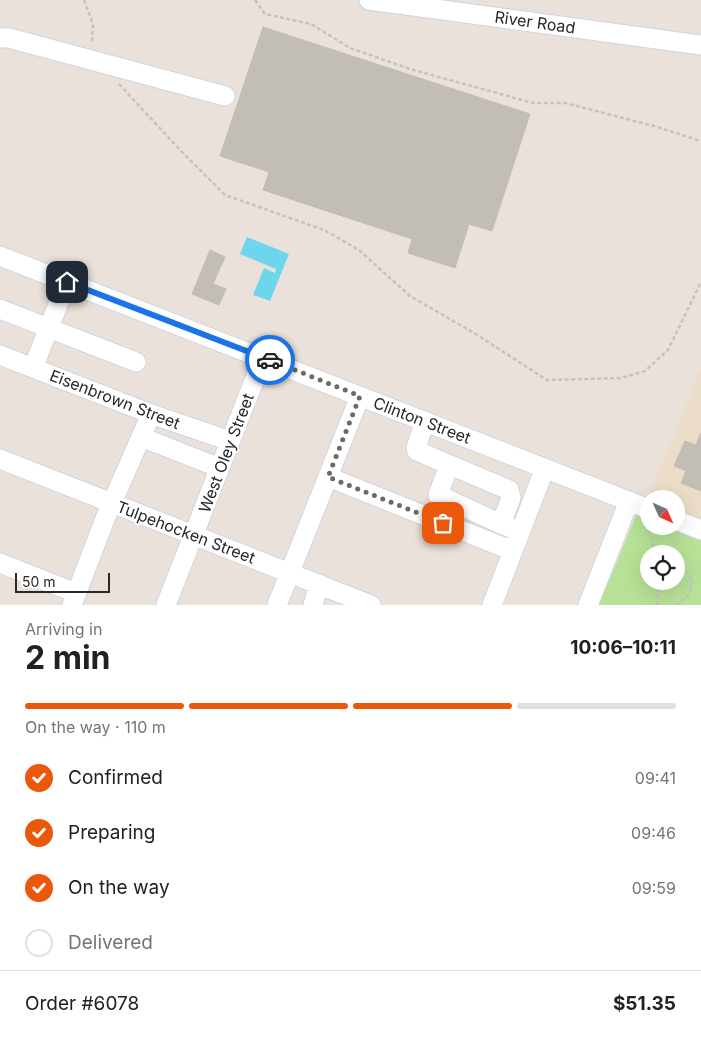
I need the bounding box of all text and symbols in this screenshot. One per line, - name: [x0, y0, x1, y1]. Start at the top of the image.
- street label: River Road: [493, 6, 577, 38]
- pin: [46, 261, 88, 303]
- icon: home: [53, 268, 81, 296]
- courier: [245, 335, 295, 385]
- icon: car: [256, 346, 284, 374]
- street label: Eisenbrown Street: [47, 365, 183, 433]
- street label: West Oley Street: [194, 390, 258, 516]
- street label: Clinton Street: [370, 392, 474, 448]
- north arrow: [640, 490, 685, 535]
- map controls: [640, 490, 685, 590]
- street label: Tulpehocken Street: [114, 496, 258, 568]
- pin: [422, 502, 464, 544]
- icon: bag: [429, 509, 457, 537]
- button: locate: [640, 545, 685, 590]
- scale bar: [15, 570, 110, 593]
- text: 50 m: [22, 573, 56, 590]
- text: Arriving in: [25, 619, 102, 639]
- text: 10:06–10:11: [570, 636, 676, 659]
- text: 2 min: [25, 638, 111, 677]
- text: On the way · 110 m: [25, 717, 166, 737]
- icon: check: [25, 764, 53, 792]
- text: Confirmed: [68, 766, 163, 789]
- text: 09:41: [635, 768, 676, 788]
- icon: check: [25, 819, 53, 847]
- text: Preparing: [68, 821, 155, 844]
- text: 09:46: [631, 823, 676, 843]
- icon: check: [25, 874, 53, 902]
- text: On the way: [68, 876, 170, 899]
- text: 09:59: [632, 878, 676, 898]
- text: Delivered: [68, 931, 153, 954]
- text: Order #6078: [25, 992, 139, 1015]
- text: $51.35: [613, 992, 676, 1015]

